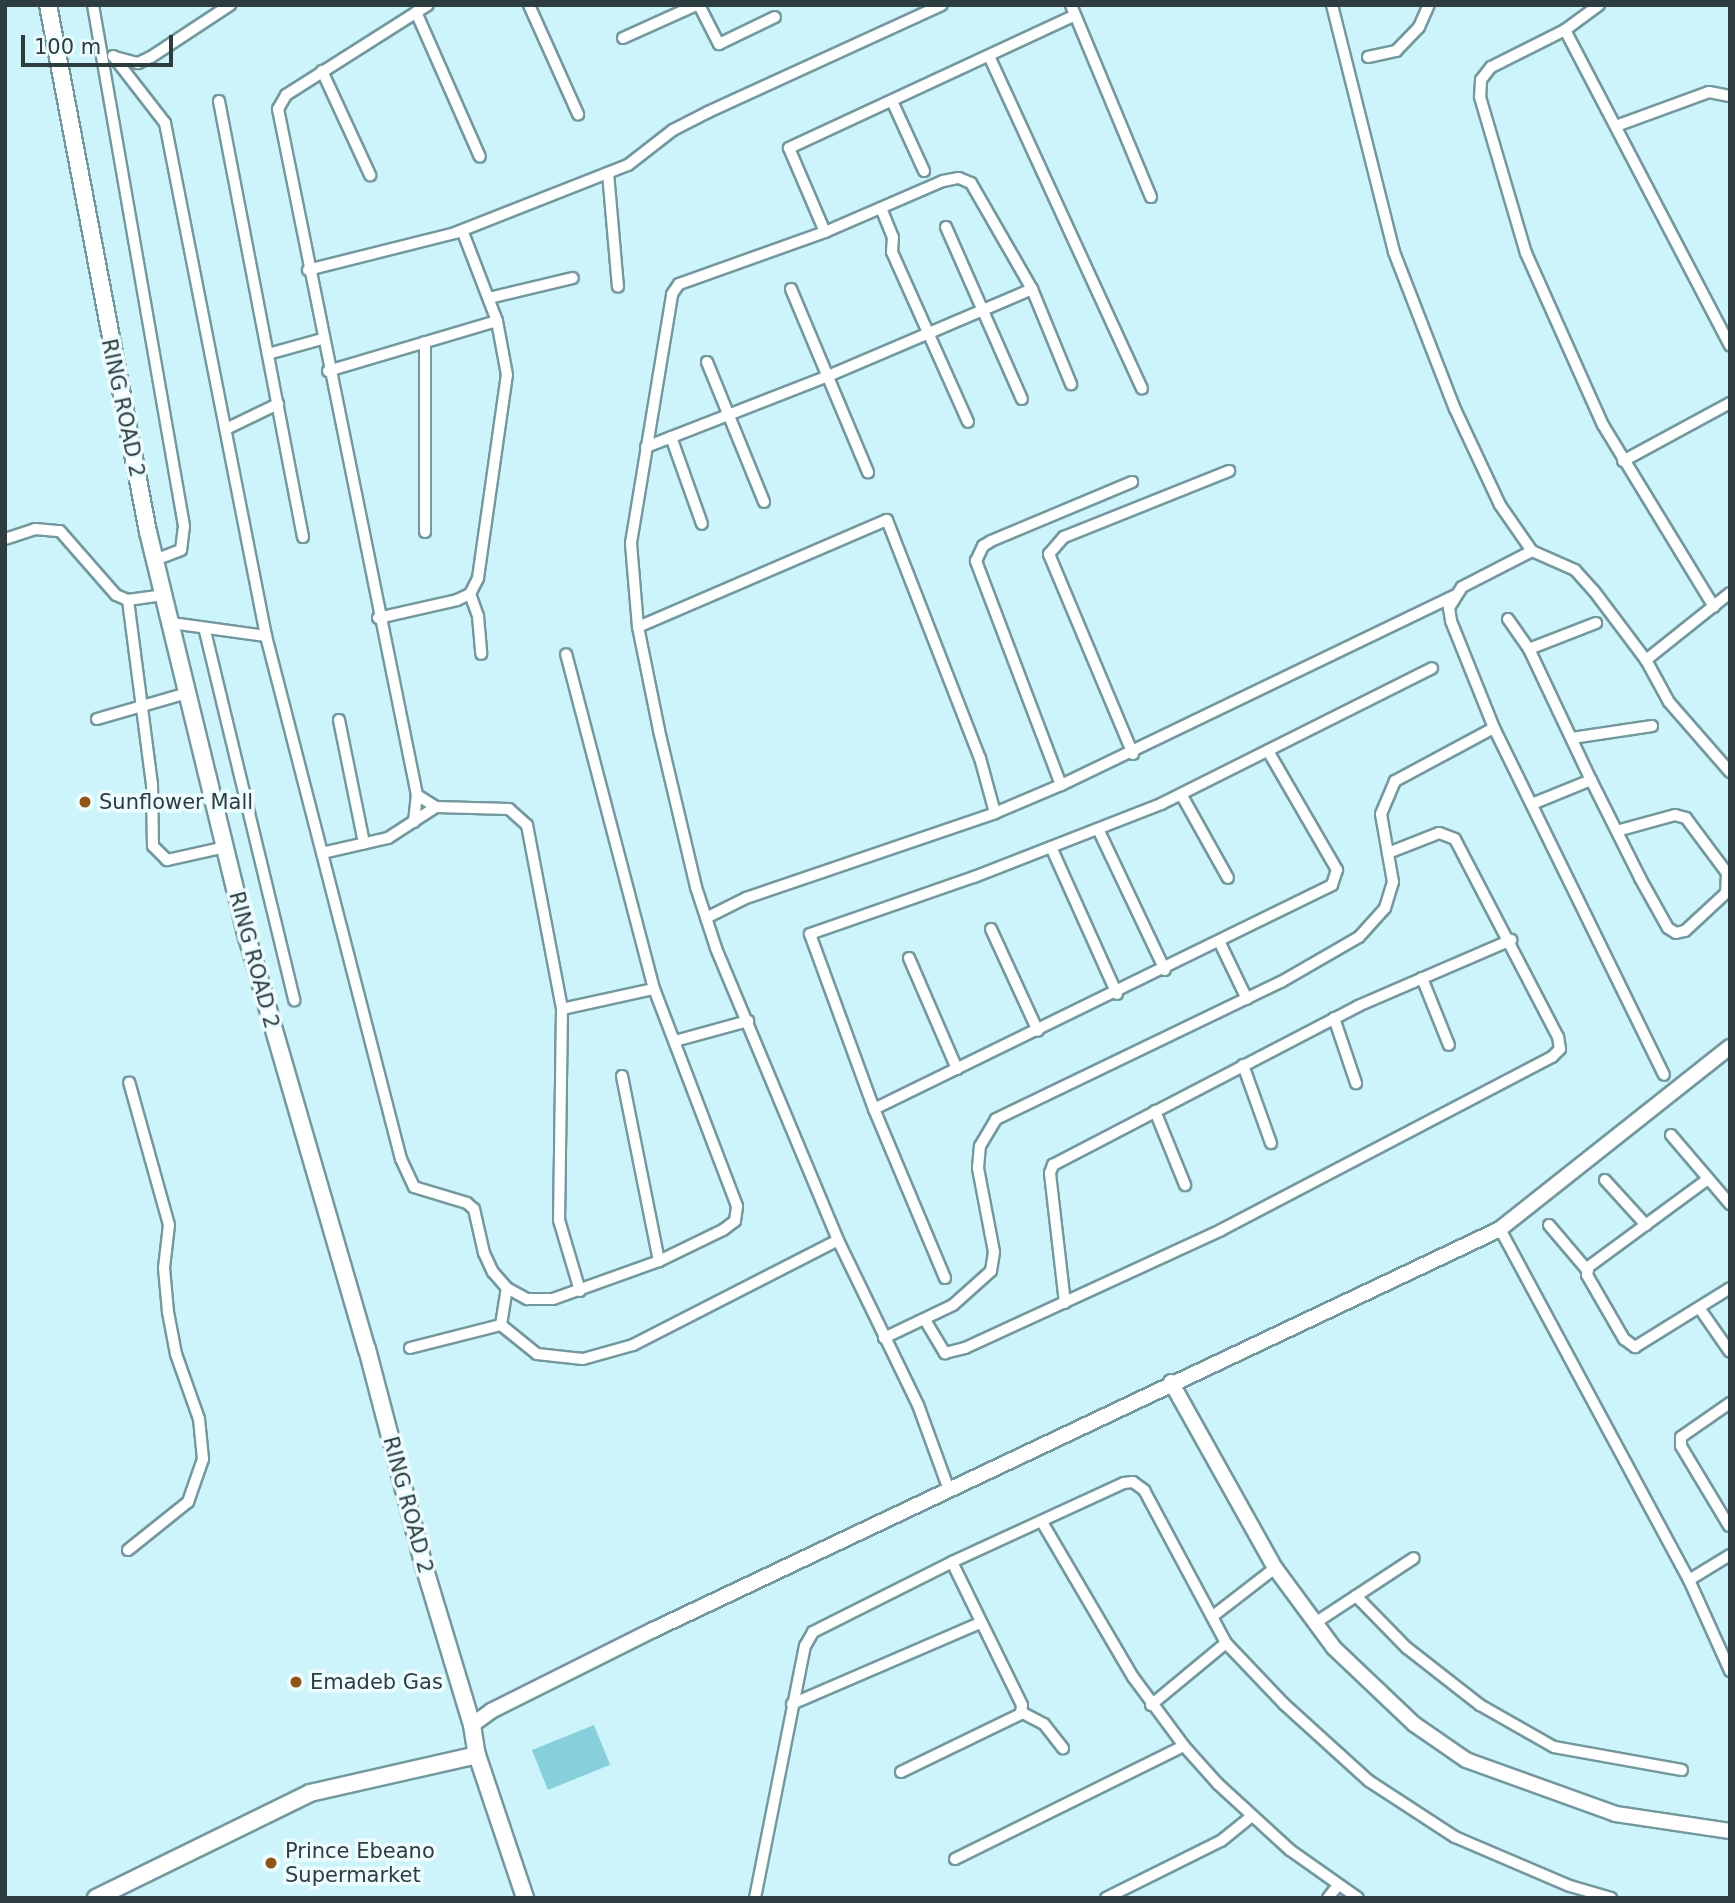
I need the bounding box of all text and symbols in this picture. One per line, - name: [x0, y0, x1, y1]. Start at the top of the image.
- scale bar: [24, 21, 177, 65]
- text: 100 m: [34, 35, 101, 59]
- street label: RING ROAD 2: [96, 337, 150, 479]
- place label: Sunflower Mall: [99, 789, 253, 815]
- marker: Sunflower Mall: [77, 794, 93, 810]
- street label: RING ROAD 2: [224, 889, 284, 1031]
- street label: RING ROAD 2: [378, 1434, 438, 1576]
- place label: Emadeb Gas: [310, 1669, 443, 1695]
- marker: Emadeb Gas: [288, 1674, 304, 1690]
- place label: Prince Ebeano Supermarket: [285, 1838, 435, 1888]
- marker: Prince Ebeano Supermarket: [263, 1855, 279, 1871]

